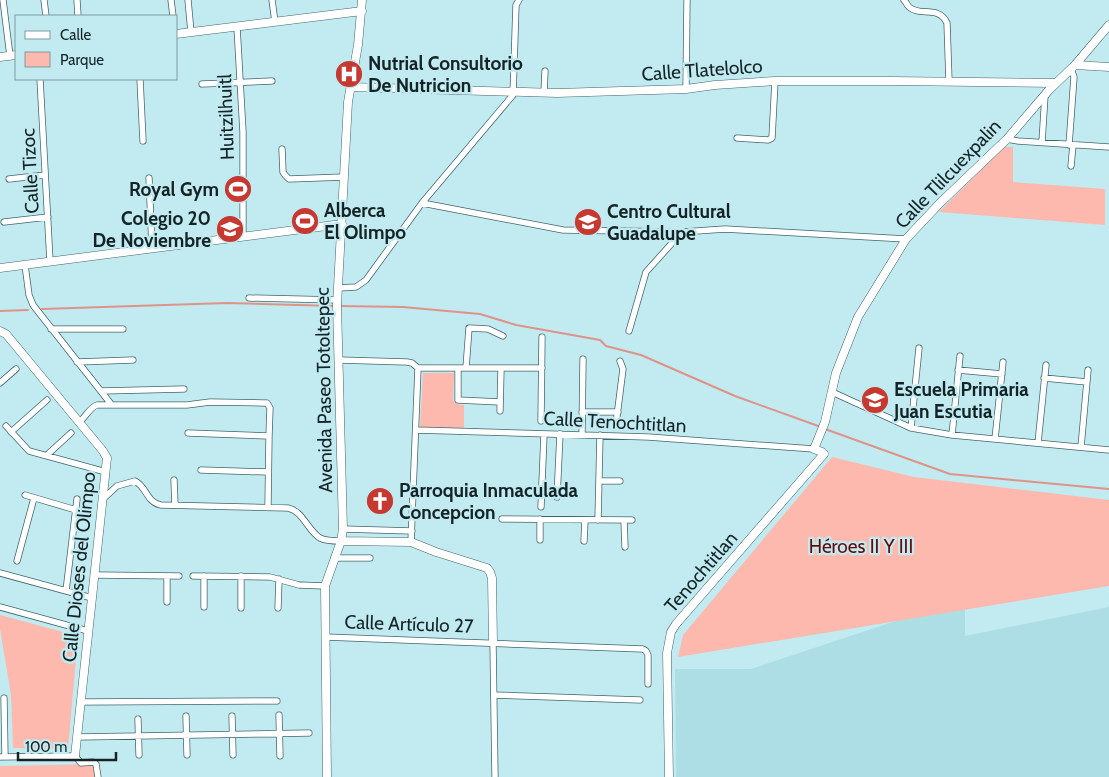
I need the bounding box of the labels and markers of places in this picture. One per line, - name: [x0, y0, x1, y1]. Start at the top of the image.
- place label: Nutrial Consultorio De Nutricion: [368, 52, 523, 97]
- hospital icon: Nutrial Consultorio De Nutricion: [334, 59, 364, 89]
- sports icon: Royal Gym: [223, 174, 253, 204]
- place label: Royal Gym: [129, 178, 219, 201]
- place label: Alberca El Olimpo: [324, 199, 406, 244]
- place label: Centro Cultural Guadalupe: [607, 200, 731, 245]
- sports icon: Alberca El Olimpo: [290, 206, 320, 236]
- place label: Colegio 20 De Noviembre: [93, 207, 211, 252]
- school or university icon: Centro Cultural Guadalupe: [573, 207, 603, 237]
- school or university icon: Colegio 20 De Noviembre: [215, 214, 245, 244]
- place label: Escuela Primaria Juan Escutia: [893, 378, 1029, 423]
- school or university icon: Escuela Primaria Juan Escutia: [860, 385, 890, 415]
- place label: Parroquia Inmaculada Concepcion: [399, 479, 578, 524]
- church icon: Parroquia Inmaculada Concepcion: [365, 486, 395, 516]

